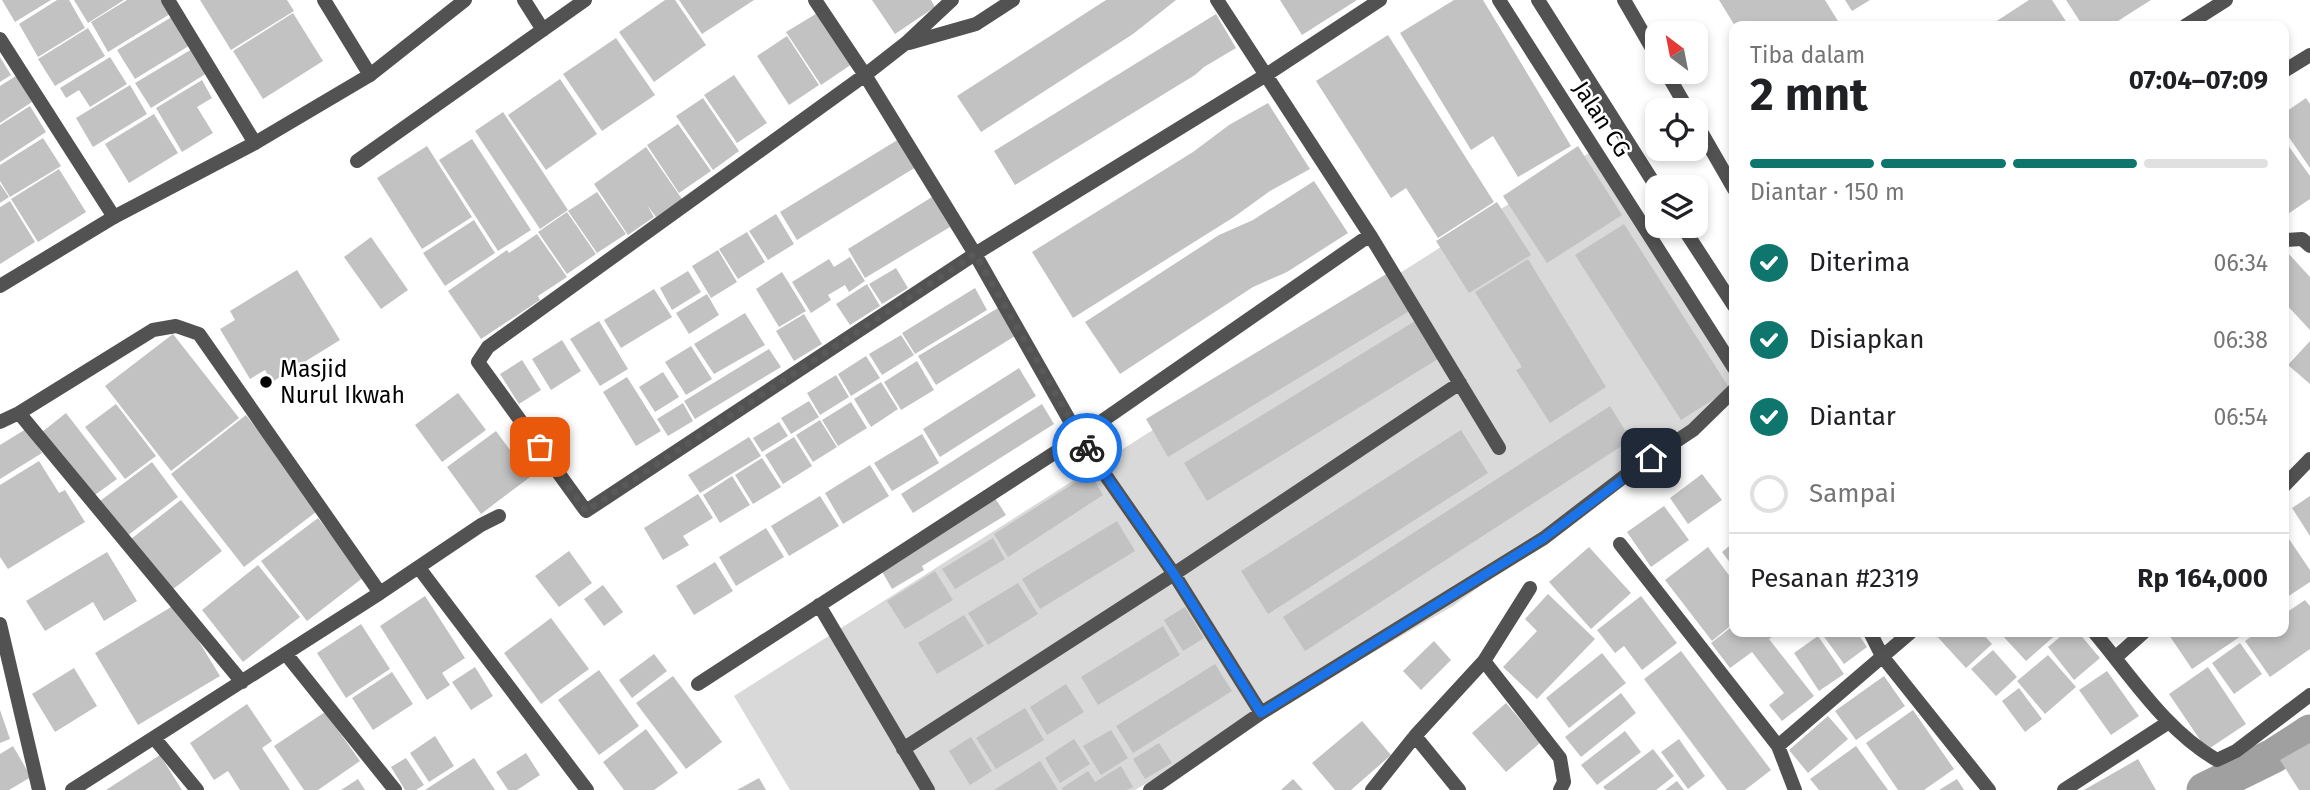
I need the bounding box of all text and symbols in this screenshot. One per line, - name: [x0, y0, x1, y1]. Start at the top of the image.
- north arrow: [1645, 21, 1708, 84]
- map controls: [1645, 21, 1708, 238]
- text: Tiba dalam: [1750, 41, 1865, 69]
- text: 07:04–07:09: [2129, 65, 2268, 96]
- text: 2 mnt: [1750, 67, 1868, 122]
- street label: Jalan CG: [1567, 76, 1637, 162]
- button: locate: [1645, 98, 1708, 161]
- button: layers: [1645, 175, 1708, 238]
- text: Diantar · 150 m: [1750, 178, 1905, 206]
- icon: check: [1750, 244, 1788, 282]
- text: Diterima: [1809, 247, 1910, 278]
- text: 06:34: [2214, 249, 2268, 277]
- icon: check: [1750, 321, 1788, 359]
- text: Disiapkan: [1809, 324, 1924, 355]
- text: 06:38: [2213, 326, 2268, 354]
- place label: Masjid Nurul Ikwah: [280, 355, 405, 409]
- marker: Masjid Nurul Ikwah: [258, 374, 274, 390]
- icon: check: [1750, 398, 1788, 436]
- text: Diantar: [1809, 401, 1896, 432]
- text: 06:54: [2214, 403, 2268, 431]
- courier: [1052, 413, 1122, 483]
- pin: [510, 417, 570, 477]
- icon: bag: [521, 428, 559, 466]
- pin: [1621, 428, 1681, 488]
- icon: bike: [1068, 429, 1106, 467]
- icon: home: [1632, 439, 1670, 477]
- text: Sampai: [1809, 478, 1896, 509]
- text: Pesanan #2319: [1750, 563, 1919, 594]
- text: Rp 164,000: [2137, 563, 2268, 594]

